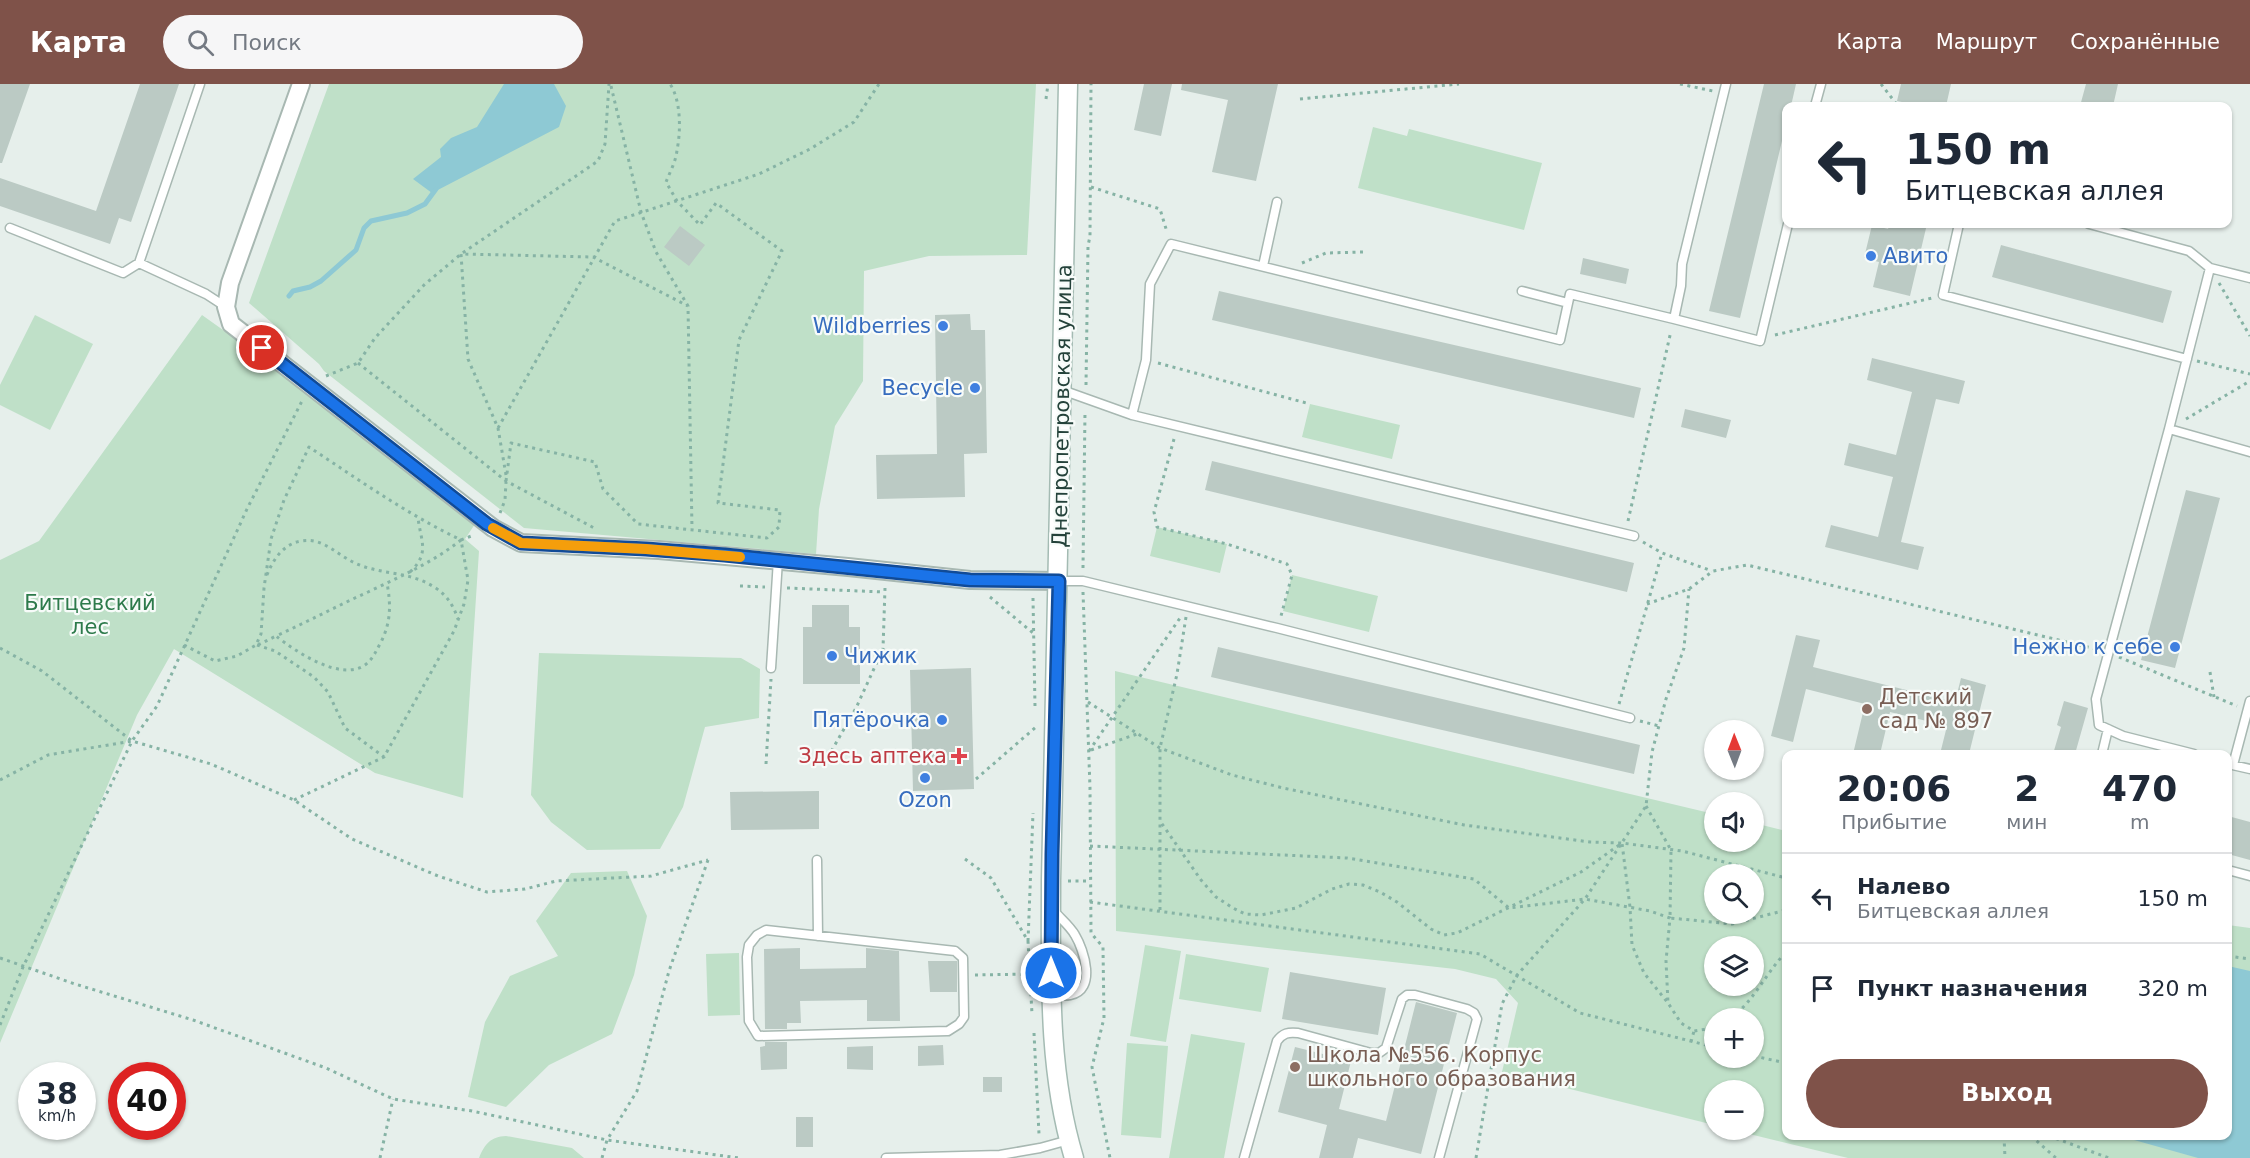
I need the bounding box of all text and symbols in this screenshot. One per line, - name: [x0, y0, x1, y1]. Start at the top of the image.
- search box: [163, 15, 583, 69]
- text: Карта: [30, 26, 127, 59]
- icon: search: [184, 26, 217, 59]
- text: Поиск: [232, 30, 302, 55]
- text: Карта: [1837, 30, 1903, 54]
- text: Маршрут: [1936, 30, 2037, 54]
- text: Сохранённые: [2070, 30, 2220, 54]
- text: 150 m: [1905, 125, 2051, 174]
- icon: left: [1806, 126, 1884, 204]
- text: Битцевская аллея: [1905, 175, 2164, 206]
- place label: Авито: [1883, 244, 1948, 268]
- marker: Авито: [1864, 249, 1878, 263]
- street label: Днепропетровская улица: [1048, 264, 1076, 548]
- place label: Wildberries: [813, 314, 931, 338]
- marker: Wildberries: [936, 319, 950, 333]
- pin: [236, 322, 287, 373]
- icon: arrive: [245, 331, 278, 364]
- place label: Becycle: [881, 376, 963, 400]
- marker: Becycle: [968, 381, 982, 395]
- park label: Битцевский лес: [24, 591, 156, 639]
- place label: Нежно к себе: [2012, 635, 2163, 659]
- marker: Нежно к себе: [2168, 640, 2182, 654]
- place label: Чижик: [844, 644, 917, 668]
- marker: Чижик: [825, 649, 839, 663]
- place label: Детский сад № 897: [1879, 685, 1993, 733]
- marker: Детский сад № 897: [1860, 702, 1874, 716]
- place label: Пятёрочка: [812, 708, 930, 732]
- marker: Пятёрочка: [935, 713, 949, 727]
- north arrow: [1704, 720, 1764, 780]
- map controls: [1704, 720, 1764, 1140]
- place label: Здесь аптека: [798, 744, 947, 768]
- marker: Здесь аптека: [952, 749, 966, 763]
- text: 20:06: [1837, 768, 1951, 809]
- text: 2: [2014, 768, 2039, 809]
- text: 470: [2102, 768, 2177, 809]
- marker: Ozon: [918, 771, 932, 785]
- place label: Ozon: [898, 788, 952, 812]
- button: sound: [1704, 792, 1764, 852]
- text: Прибытие: [1841, 810, 1947, 834]
- text: мин: [2006, 810, 2047, 834]
- text: m: [2130, 810, 2149, 834]
- button: search: [1704, 864, 1764, 924]
- text: Налево: [1857, 874, 1950, 899]
- icon: left: [1806, 882, 1839, 915]
- text: 150 m: [2138, 886, 2208, 911]
- text: Битцевская аллея: [1857, 899, 2049, 923]
- button: layers: [1704, 936, 1764, 996]
- position arrow: [1019, 941, 1083, 1005]
- icon: arrive: [1806, 972, 1839, 1005]
- text: Пункт назначения: [1857, 976, 2088, 1001]
- text: 320 m: [2138, 976, 2208, 1001]
- button: +: [1704, 1008, 1764, 1068]
- place label: Школа №556. Корпус школьного образования: [1307, 1043, 1576, 1091]
- button: Выход: [1806, 1059, 2208, 1128]
- marker: Школа №556. Корпус школьного образования: [1288, 1060, 1302, 1074]
- speed limit sign: 40: [108, 1062, 186, 1140]
- text: 38: [36, 1076, 78, 1111]
- button: −: [1704, 1080, 1764, 1140]
- text: km/h: [38, 1107, 76, 1125]

